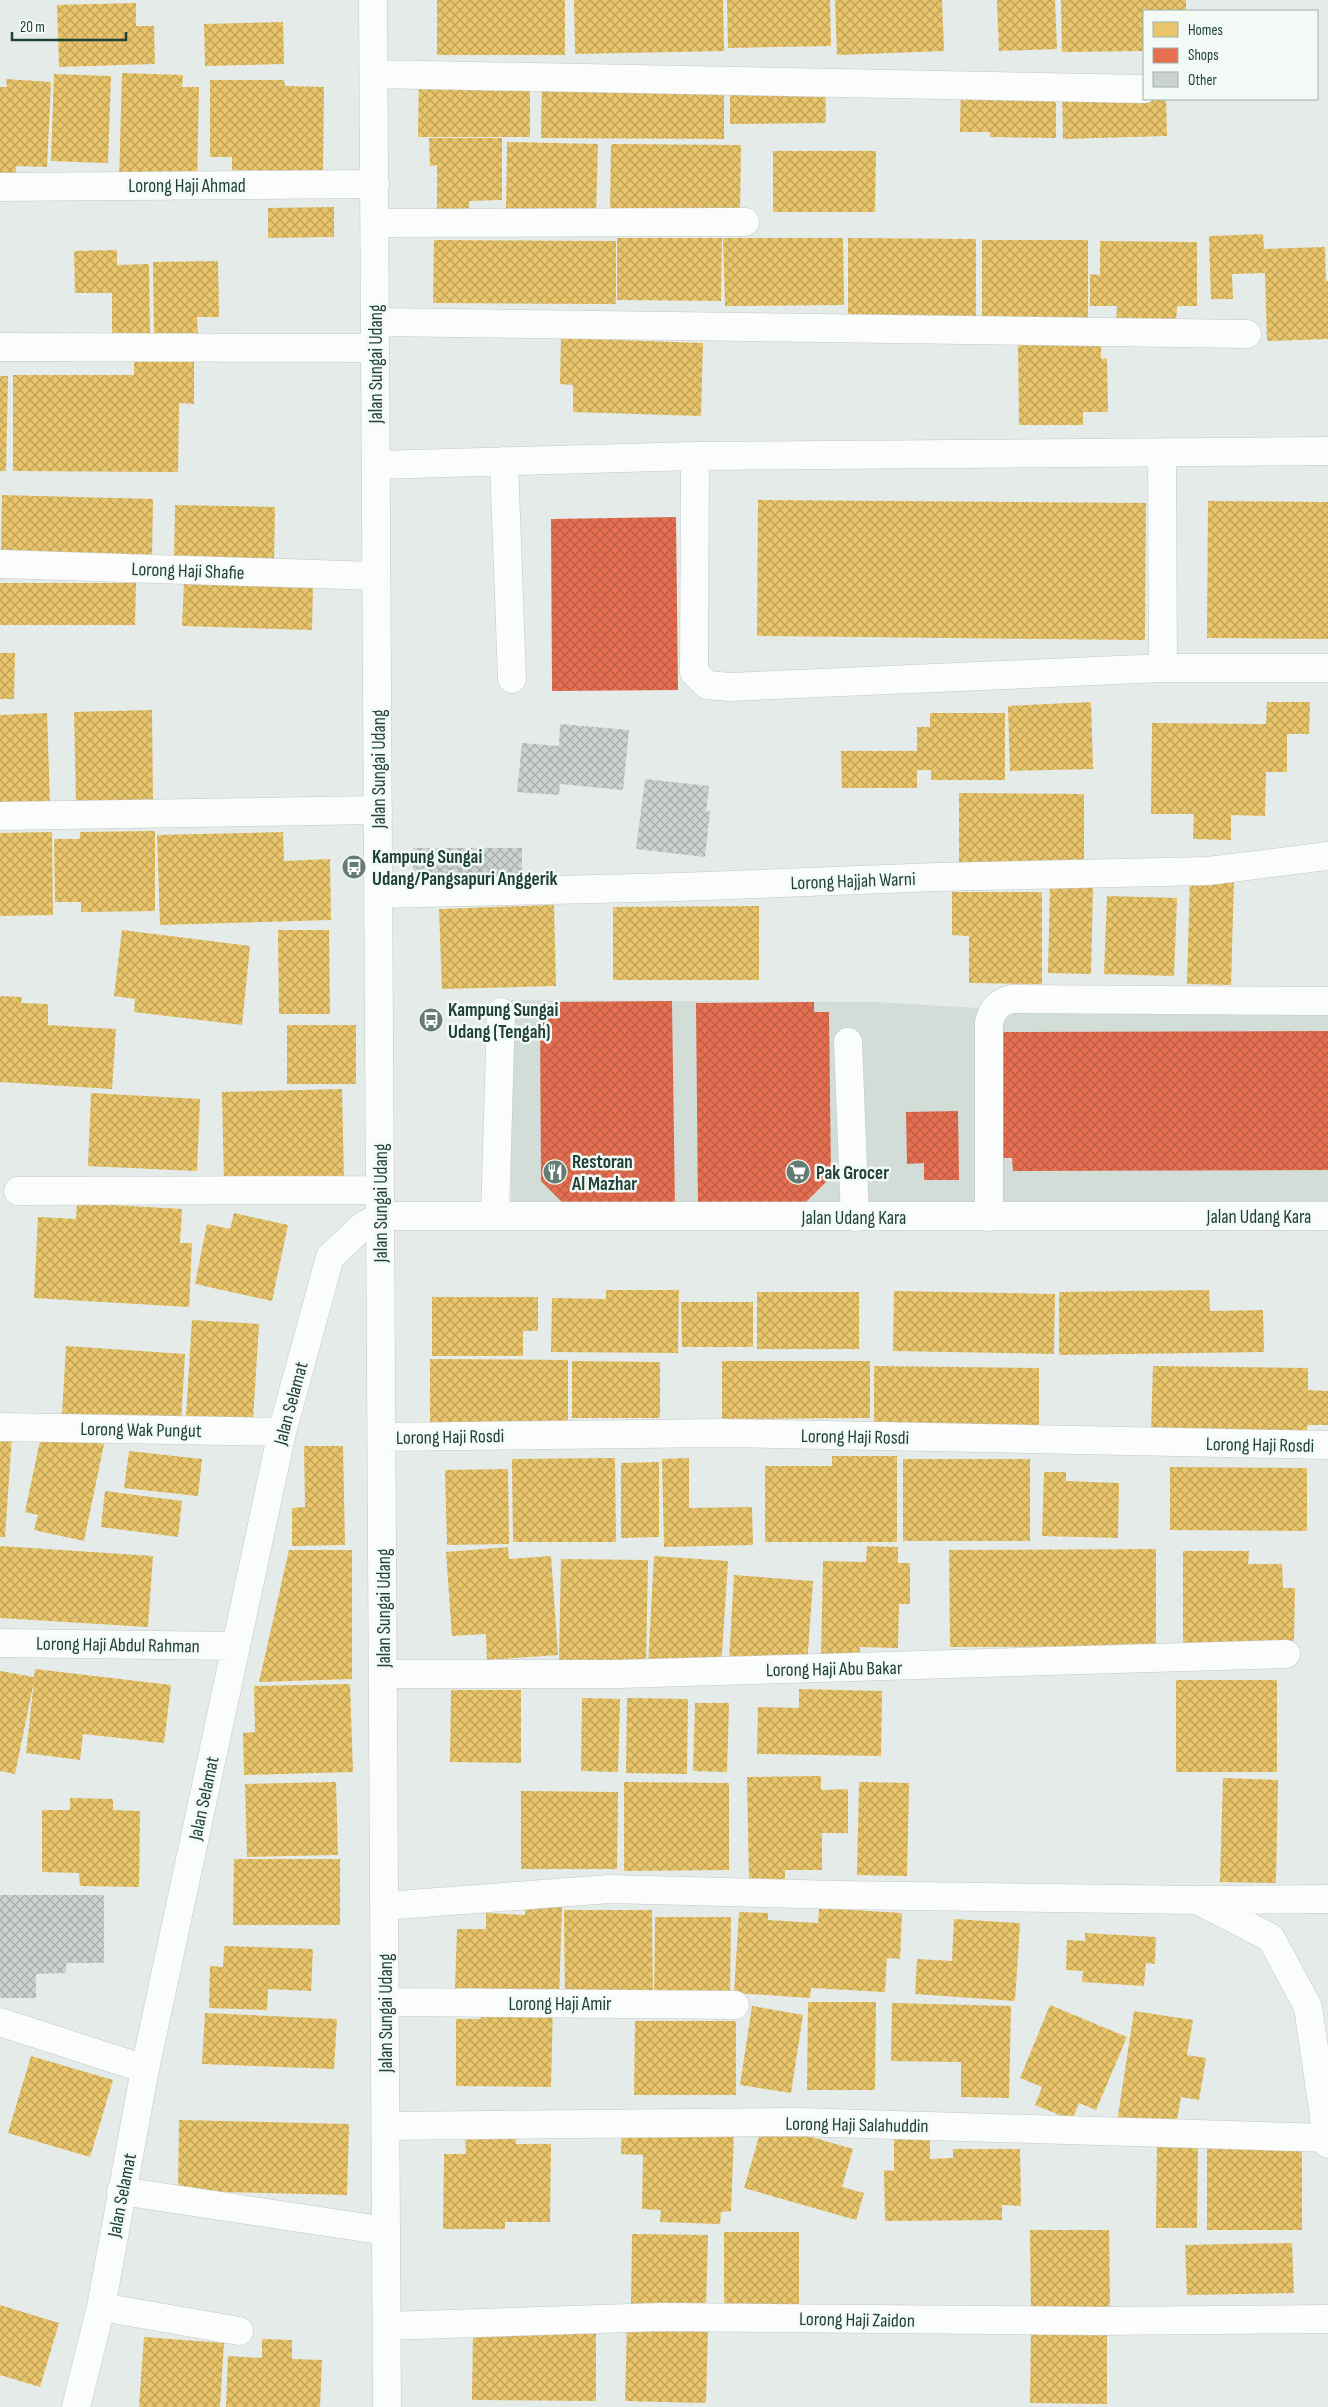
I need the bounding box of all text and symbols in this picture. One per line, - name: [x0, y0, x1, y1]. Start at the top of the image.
- scale bar: [12, 10, 126, 42]
- legend: [1143, 10, 1318, 100]
- text: 20 m: [20, 18, 45, 37]
- text: Homes: [1188, 21, 1223, 40]
- text: Shops: [1188, 46, 1219, 65]
- text: Other: [1188, 71, 1217, 90]
- street label: Lorong Haji Ahmad: [128, 175, 246, 198]
- street label: Jalan Sungai Udang: [365, 304, 388, 424]
- street label: Lorong Haji Shafie: [131, 558, 245, 585]
- street label: Jalan Sungai Udang: [368, 709, 391, 829]
- place label: Kampung Sungai Udang/Pangsapuri Anggerik: [372, 846, 557, 891]
- bus stop icon: Kampung Sungai Udang/Pangsapuri Anggerik: [341, 854, 367, 880]
- street label: Lorong Hajjah Warni: [790, 868, 916, 895]
- place label: Kampung Sungai Udang (Tengah): [448, 999, 558, 1044]
- bus stop icon: Kampung Sungai Udang (Tengah): [418, 1007, 444, 1033]
- street label: Jalan Sungai Udang: [370, 1143, 393, 1263]
- place label: Restoran Al Mazhar: [571, 1151, 637, 1196]
- restaurant icon: Restoran Al Mazhar: [542, 1159, 568, 1185]
- supermarket icon: Pak Grocer: [785, 1159, 811, 1185]
- place label: Pak Grocer: [816, 1162, 889, 1185]
- street label: Jalan Udang Kara: [1206, 1206, 1311, 1229]
- street label: Jalan Udang Kara: [801, 1207, 906, 1230]
- street label: Jalan Selamat: [269, 1359, 314, 1448]
- street label: Lorong Wak Pungut: [80, 1418, 202, 1443]
- street label: Lorong Haji Rosdi: [396, 1425, 504, 1450]
- street label: Lorong Haji Rosdi: [801, 1425, 909, 1450]
- street label: Lorong Haji Rosdi: [1206, 1433, 1314, 1458]
- street label: Jalan Sungai Udang: [373, 1548, 396, 1668]
- street label: Lorong Haji Abdul Rahman: [36, 1633, 200, 1658]
- street label: Lorong Haji Abu Bakar: [766, 1657, 903, 1682]
- street label: Jalan Selamat: [184, 1754, 225, 1843]
- street label: Jalan Sungai Udang: [375, 1953, 398, 2073]
- street label: Lorong Haji Amir: [508, 1993, 612, 2016]
- street label: Lorong Haji Salahuddin: [785, 2113, 929, 2138]
- street label: Jalan Selamat: [103, 2151, 142, 2240]
- street label: Lorong Haji Zaidon: [799, 2308, 915, 2333]

